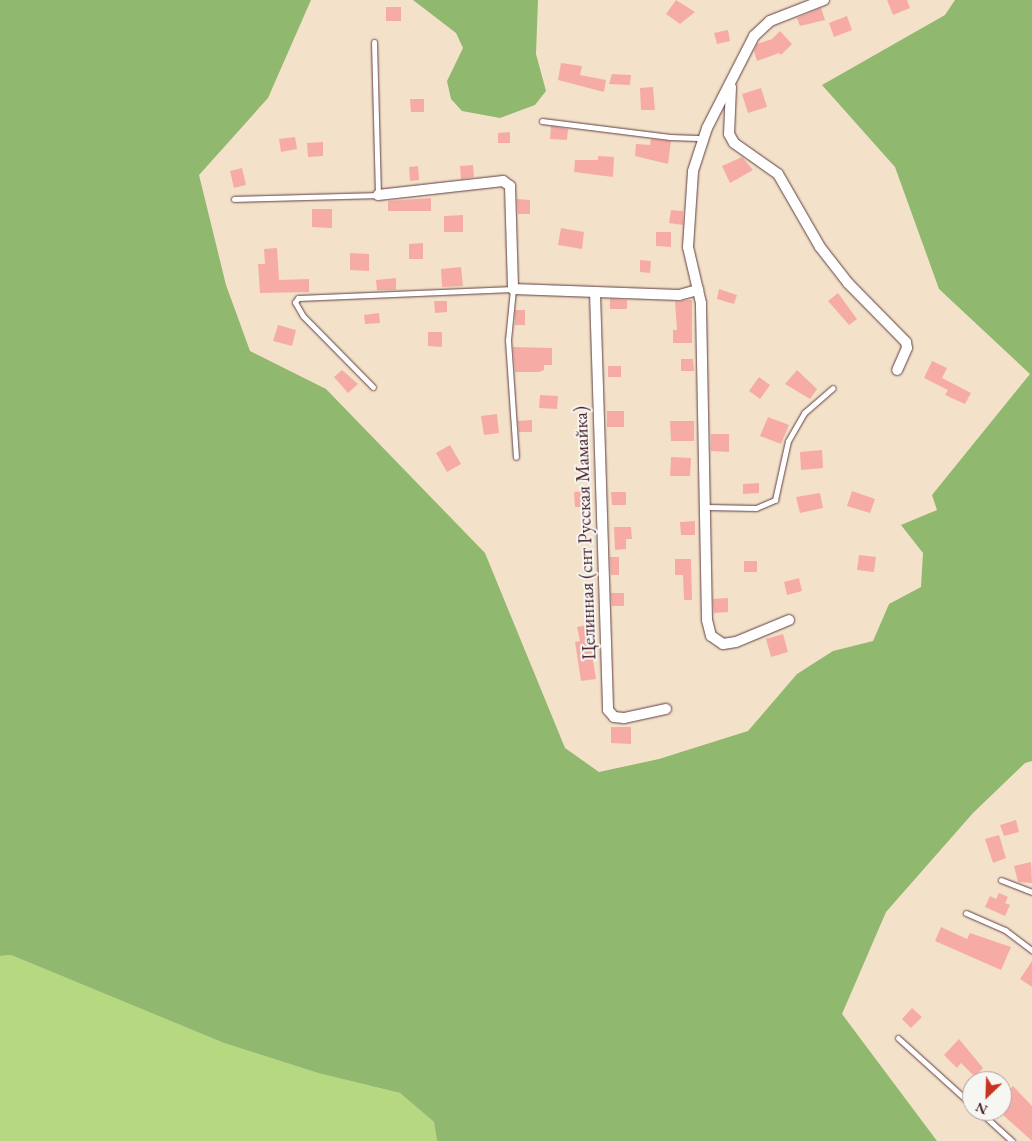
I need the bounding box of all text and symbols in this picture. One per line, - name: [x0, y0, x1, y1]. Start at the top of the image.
- street label: Целинная (снт Русская Мамайка): [569, 406, 601, 660]
- north arrow: [962, 1071, 1012, 1121]
- text: N: [972, 1098, 990, 1119]

